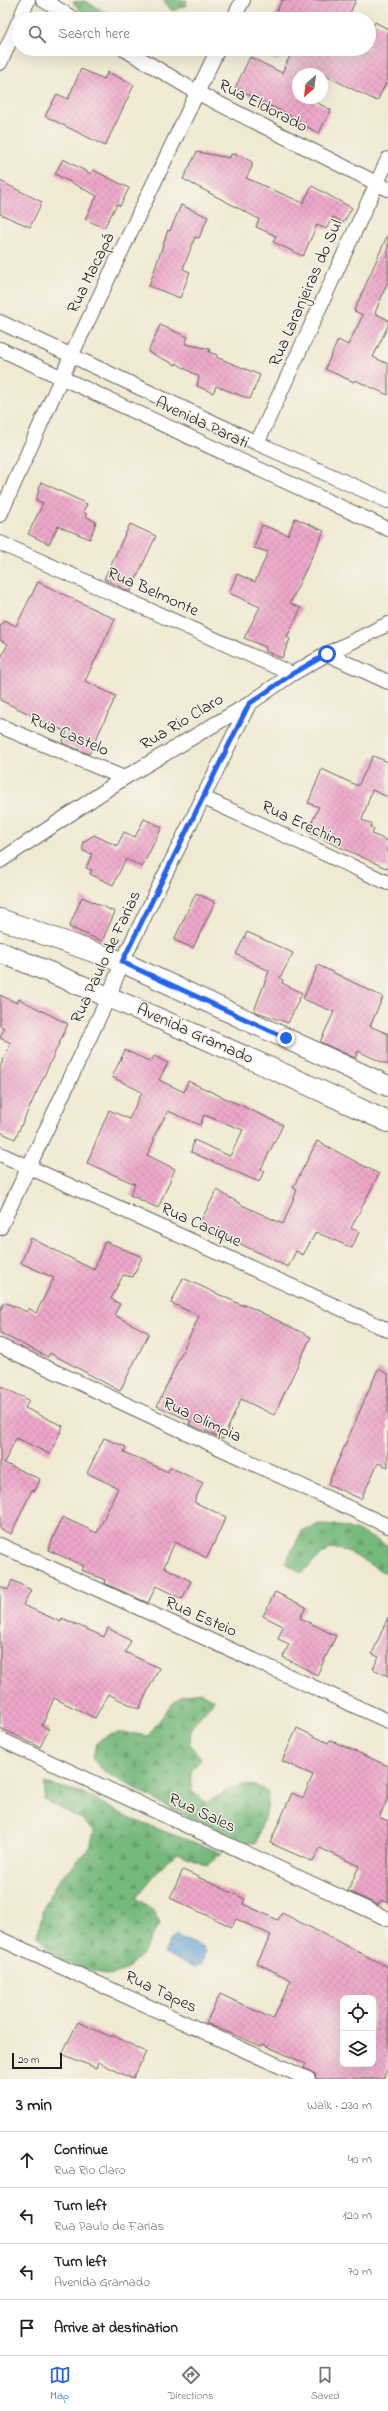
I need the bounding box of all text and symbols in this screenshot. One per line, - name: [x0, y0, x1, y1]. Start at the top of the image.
- search box: [12, 12, 376, 56]
- icon: search: [26, 23, 48, 45]
- text: Search here: [58, 23, 130, 45]
- north arrow: [292, 68, 328, 104]
- street label: Rua Eldorado: [214, 73, 312, 139]
- street label: Rua Laranjeiras do Sul: [262, 215, 350, 370]
- street label: Rua Macapá: [61, 228, 121, 317]
- street label: Avenida Parati: [151, 390, 253, 456]
- street label: Rua Belmonte: [103, 561, 203, 624]
- route start: [318, 645, 336, 663]
- street label: Rua Rio Claro: [135, 687, 229, 757]
- street label: Rua Castelo: [25, 707, 113, 763]
- street label: Rua Erechim: [257, 794, 347, 854]
- street label: Rua Paulo de Farias: [64, 887, 148, 1027]
- street label: Avenida Gramado: [133, 997, 258, 1071]
- route end: [277, 1029, 295, 1047]
- street label: Rua Cacique: [157, 1196, 246, 1254]
- street label: Rua Olimpia: [159, 1391, 245, 1449]
- street label: Rua Esteio: [161, 1590, 241, 1644]
- street label: Rua Sales: [164, 1787, 240, 1839]
- street label: Rua Tapes: [121, 1964, 201, 2020]
- map controls: [340, 1995, 376, 2067]
- button: locate: [340, 1995, 376, 2031]
- button: layers: [340, 2031, 376, 2067]
- scale bar: [12, 2051, 62, 2070]
- text: 20 m: [18, 2052, 40, 2068]
- text: 3 min: [16, 2093, 52, 2118]
- text: Walk · 230 m: [307, 2096, 372, 2115]
- text: Continue: [54, 2139, 108, 2161]
- icon: ahead: [16, 2149, 38, 2171]
- text: 40 m: [348, 2150, 372, 2169]
- text: Rua Rio Claro: [54, 2161, 126, 2180]
- text: Turn left: [54, 2195, 107, 2217]
- icon: left: [16, 2205, 38, 2227]
- text: 120 m: [342, 2206, 372, 2225]
- text: Rua Paulo de Farias: [54, 2217, 164, 2236]
- text: Turn left: [54, 2251, 107, 2273]
- icon: left: [16, 2261, 38, 2283]
- text: 70 m: [348, 2262, 372, 2281]
- text: Avenida Gramado: [54, 2273, 150, 2292]
- icon: arrive: [16, 2317, 38, 2339]
- text: Arrive at destination: [54, 2317, 178, 2339]
- tab: Map: [49, 2364, 71, 2404]
- tab: Directions: [168, 2364, 213, 2404]
- tab: Saved: [311, 2364, 339, 2404]

